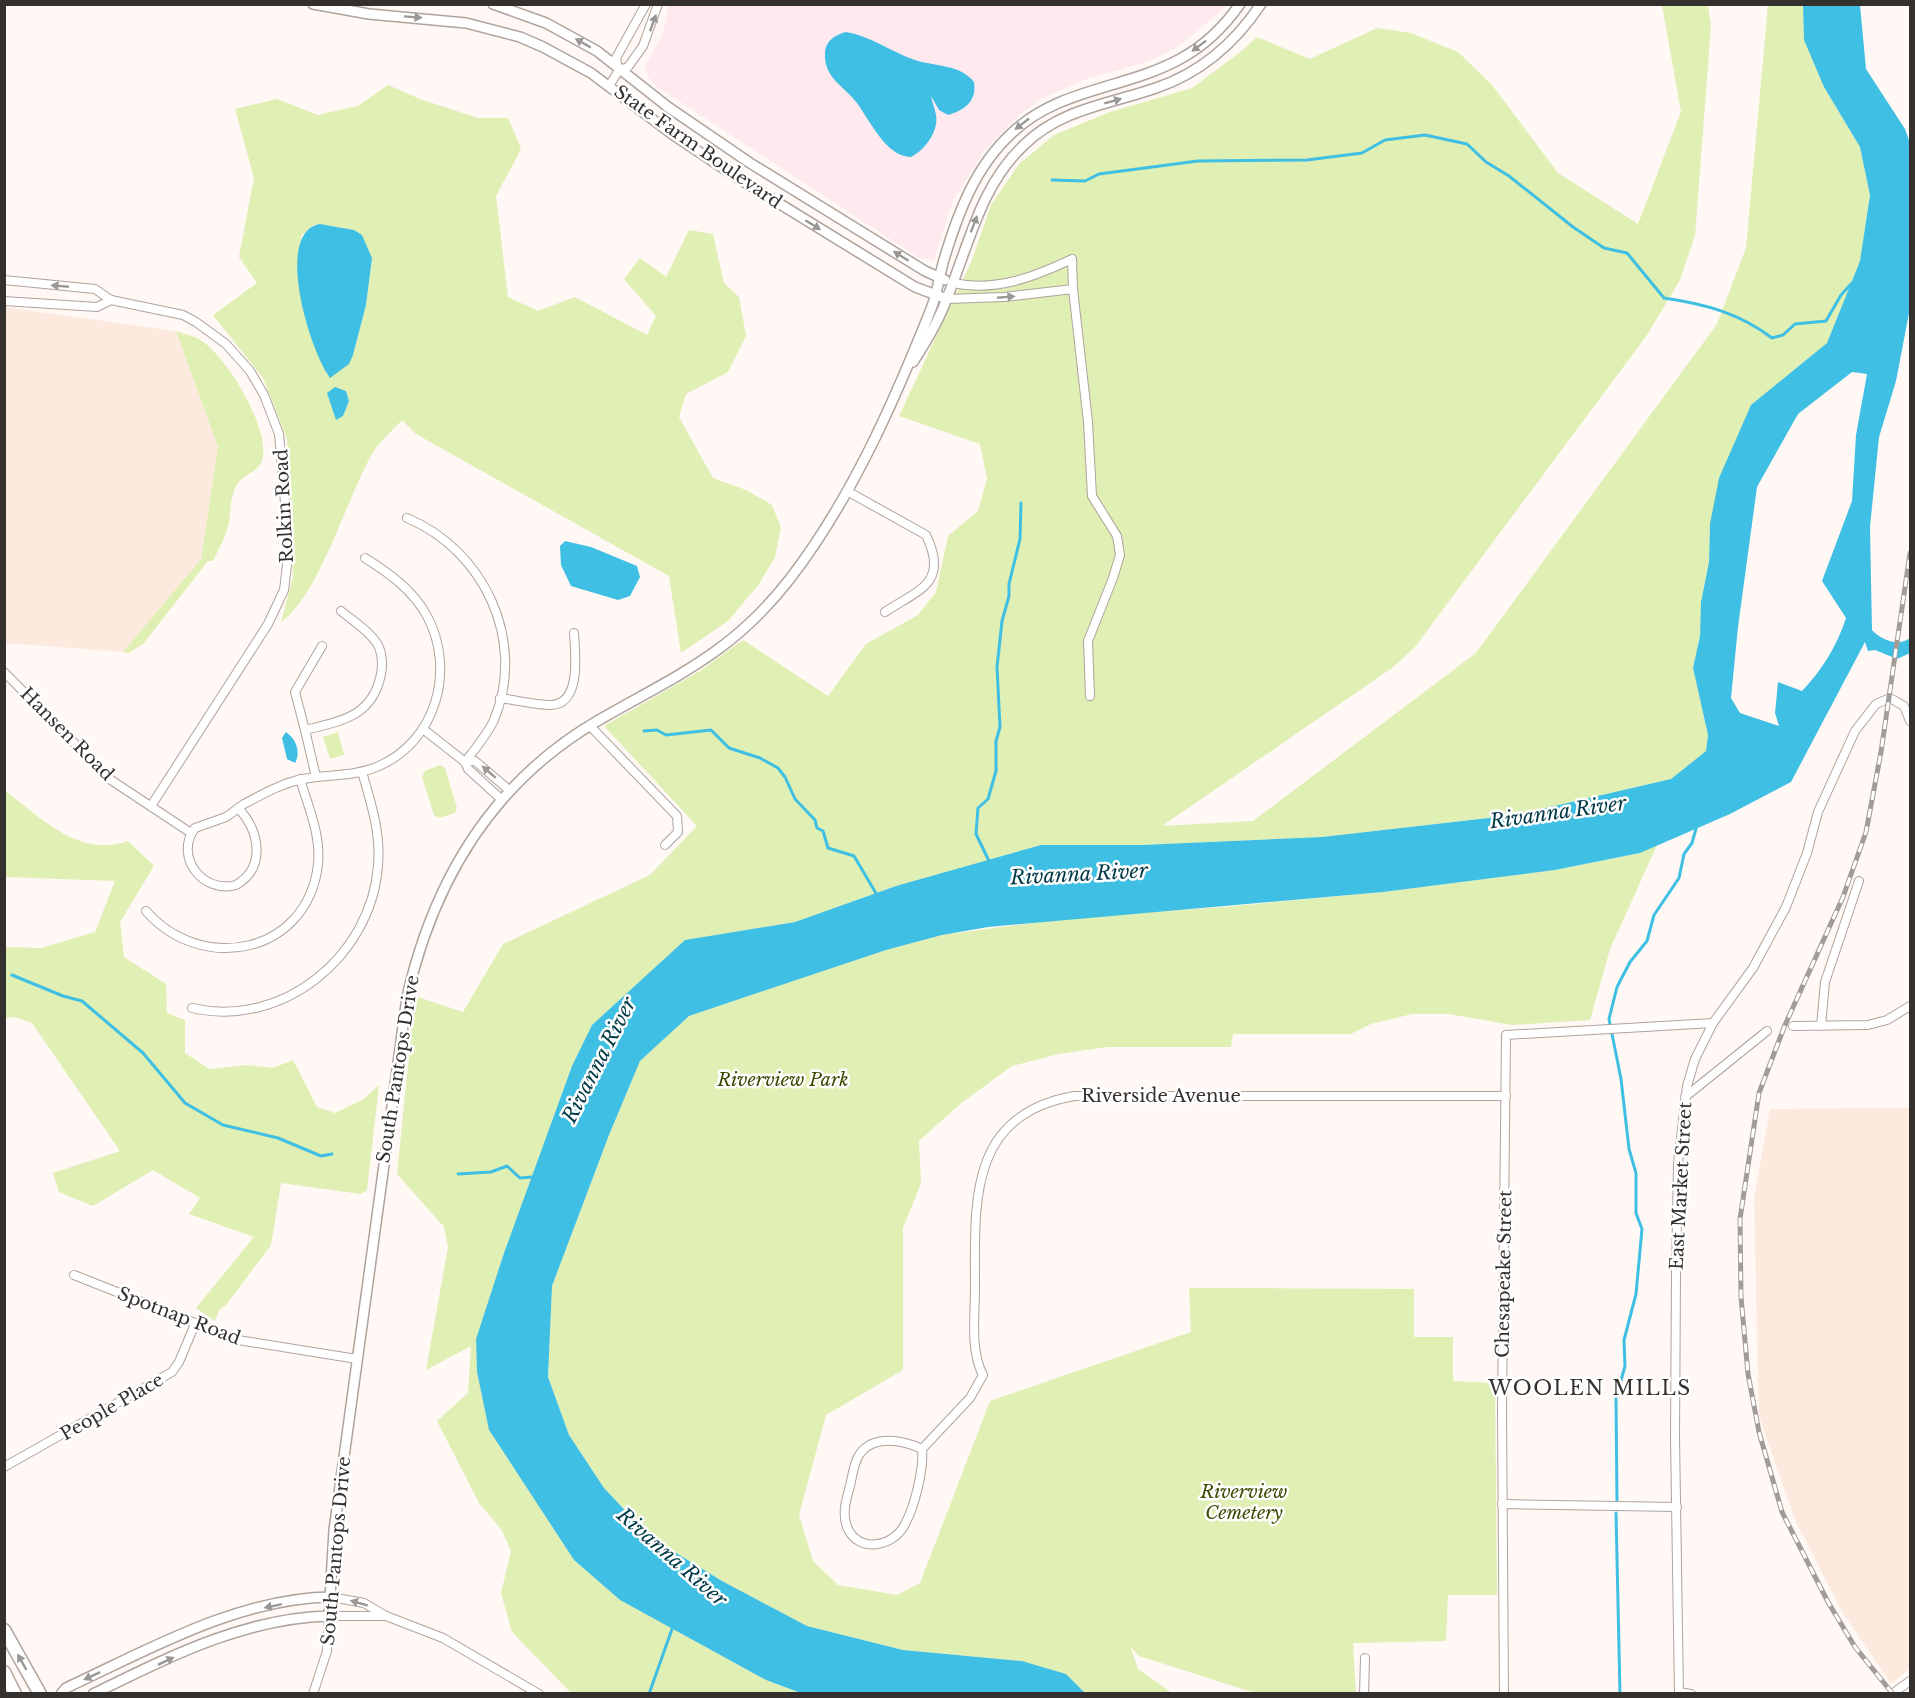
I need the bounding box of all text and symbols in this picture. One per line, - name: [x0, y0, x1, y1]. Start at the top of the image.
- one-way arrow: [403, 12, 422, 22]
- one-way arrow: [648, 13, 658, 31]
- one-way arrow: [574, 38, 591, 48]
- one-way arrow: [1192, 40, 1208, 52]
- street label: State Farm Boulevard: [610, 81, 786, 213]
- one-way arrow: [1104, 96, 1122, 105]
- one-way arrow: [1015, 118, 1030, 130]
- one-way arrow: [969, 215, 979, 233]
- one-way arrow: [805, 220, 822, 231]
- one-way arrow: [893, 251, 909, 262]
- one-way arrow: [50, 281, 69, 291]
- one-way arrow: [996, 292, 1015, 302]
- street label: Rolkin Road: [270, 448, 298, 564]
- street label: Hansen Road: [16, 683, 118, 785]
- one-way arrow: [482, 766, 497, 779]
- water label: Rivanna River: [1487, 790, 1629, 834]
- water label: Rivanna River: [1009, 858, 1149, 890]
- street label: South Pantops Drive: [372, 973, 424, 1165]
- water label: Rivanna River: [557, 992, 641, 1128]
- park label: Riverview Park: [717, 1069, 849, 1091]
- street label: Riverside Avenue: [1081, 1085, 1241, 1107]
- street label: East Market Street: [1666, 1101, 1696, 1271]
- street label: Chesapeake Street: [1492, 1190, 1516, 1358]
- street label: Spotnap Road: [114, 1282, 244, 1350]
- street label: People Place: [56, 1369, 168, 1445]
- district label: WOOLEN MILLS: [1487, 1376, 1692, 1400]
- street label: South Pantops Drive: [317, 1455, 355, 1647]
- park label: Riverview Cemetery: [1200, 1481, 1287, 1524]
- water label: Rivanna River: [611, 1502, 732, 1612]
- one-way arrow: [350, 1598, 368, 1607]
- one-way arrow: [263, 1602, 282, 1611]
- one-way arrow: [17, 1653, 27, 1670]
- one-way arrow: [157, 1656, 174, 1665]
- one-way arrow: [83, 1672, 100, 1681]

